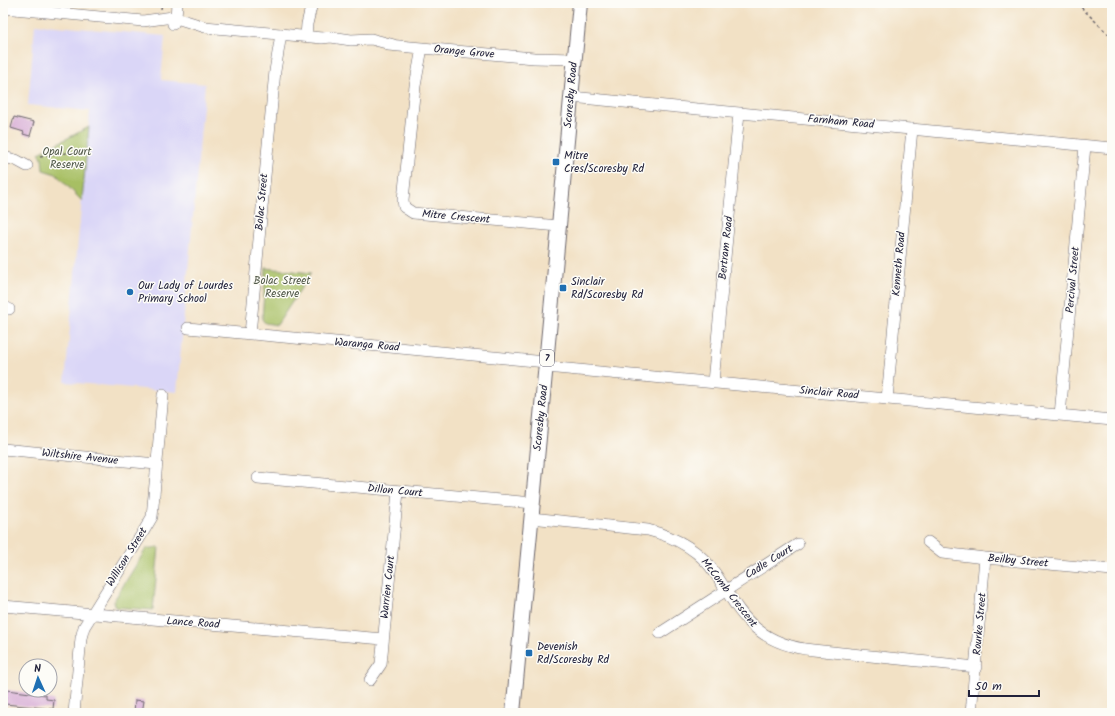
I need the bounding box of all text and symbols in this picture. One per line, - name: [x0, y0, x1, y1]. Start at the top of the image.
- street label: Orange Grove: [433, 40, 495, 64]
- street label: Scoresby Road: [559, 61, 583, 129]
- street label: Farnham Road: [807, 110, 876, 134]
- park label: Opal Court Reserve: [42, 143, 92, 174]
- place label: Mitre Cres/Scoresby Rd: [564, 147, 645, 178]
- marker: Mitre Cres/Scoresby Rd: [551, 157, 561, 167]
- street label: Bolac Street: [251, 172, 274, 231]
- street label: Mitre Crescent: [421, 205, 492, 229]
- street label: Bertram Road: [714, 215, 738, 281]
- street label: Kenneth Road: [887, 230, 911, 297]
- street label: Percival Street: [1061, 245, 1085, 314]
- park label: Bolac Street Reserve: [253, 272, 311, 303]
- place label: Sinclair Rd/Scoresby Rd: [571, 273, 644, 304]
- place label: Our Lady of Lourdes Primary School: [138, 277, 233, 308]
- marker: Sinclair Rd/Scoresby Rd: [558, 283, 568, 293]
- marker: Our Lady of Lourdes Primary School: [125, 287, 135, 297]
- street label: Waranga Road: [334, 333, 401, 357]
- road number: 7: [540, 350, 554, 366]
- street label: Sinclair Road: [798, 381, 860, 405]
- street label: Scoresby Road: [529, 384, 553, 452]
- street label: Wiltshire Avenue: [41, 444, 119, 470]
- street label: Dillon Court: [367, 480, 424, 502]
- street label: Willison Street: [102, 523, 153, 590]
- street label: Cadle Court: [741, 540, 797, 584]
- street label: Beilby Street: [987, 549, 1050, 573]
- street label: Warrien Court: [376, 554, 400, 620]
- street label: McComb Crescent: [696, 554, 762, 632]
- street label: Rourke Street: [968, 591, 992, 656]
- street label: Lance Road: [166, 612, 221, 634]
- place label: Devenish Rd/Scoresby Rd: [537, 638, 610, 669]
- marker: Devenish Rd/Scoresby Rd: [524, 648, 534, 658]
- north arrow: [18, 658, 58, 698]
- text: N: [34, 660, 42, 678]
- scale bar: [969, 672, 1039, 698]
- text: 50 m: [975, 677, 1002, 696]

